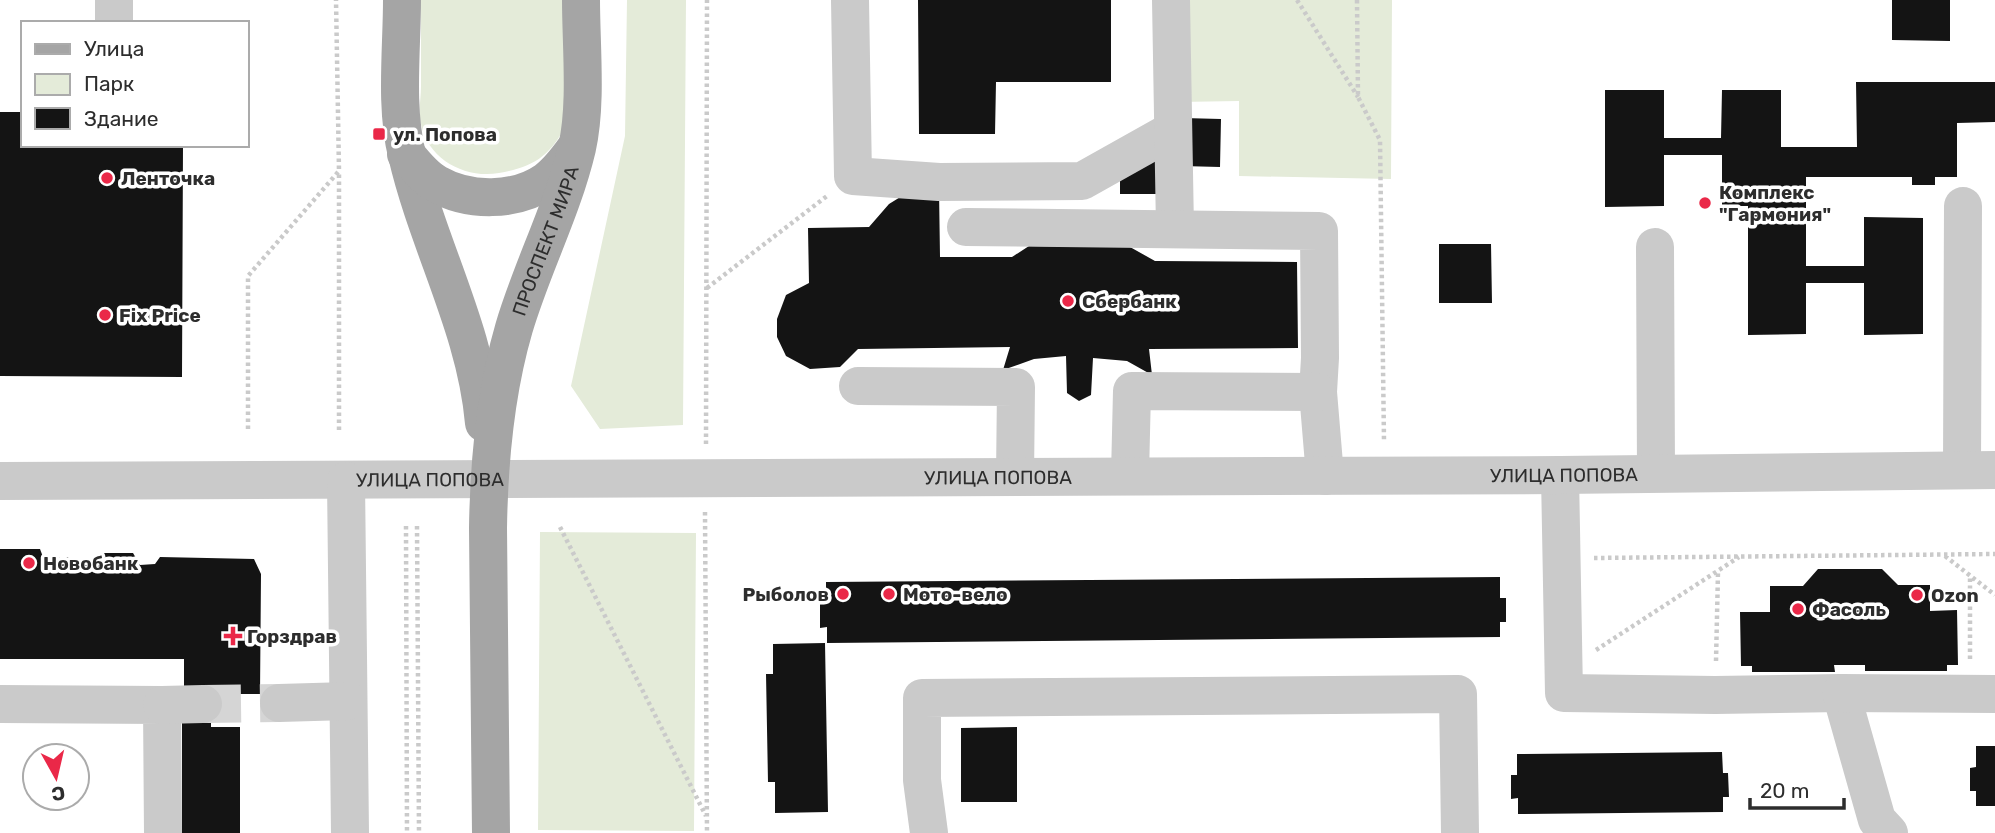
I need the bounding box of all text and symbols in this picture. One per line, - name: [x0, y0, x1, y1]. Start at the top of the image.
- legend: [21, 21, 248, 147]
- text: Улица: [84, 36, 144, 61]
- text: Парк: [84, 71, 134, 96]
- text: Здание: [84, 106, 159, 131]
- place label: ул. Попова: [393, 123, 497, 146]
- marker: ул. Попова: [371, 126, 387, 142]
- street label: ПРОСПЕКТ МИРА: [507, 163, 583, 319]
- place label: Ленточка: [121, 167, 215, 190]
- marker: Ленточка: [99, 170, 115, 186]
- place label: Комплекс "Гармония": [1719, 181, 1831, 226]
- marker: Комплекс "Гармония": [1697, 195, 1713, 211]
- place label: Сбербанк: [1082, 290, 1177, 313]
- marker: Сбербанк: [1060, 293, 1076, 309]
- place label: Fix Price: [119, 304, 201, 327]
- marker: Fix Price: [97, 307, 113, 323]
- street label: УЛИЦА ПОПОВА: [1490, 463, 1638, 487]
- street label: УЛИЦА ПОПОВА: [924, 465, 1072, 489]
- street label: УЛИЦА ПОПОВА: [356, 468, 504, 491]
- place label: Новобанк: [43, 552, 139, 575]
- marker: Новобанк: [21, 555, 37, 571]
- place label: Рыболов: [742, 583, 829, 606]
- place label: Мото-вело: [903, 583, 1008, 606]
- place label: Ozon: [1931, 584, 1979, 607]
- marker: Рыболов: [835, 586, 851, 602]
- marker: Мото-вело: [881, 586, 897, 602]
- marker: Ozon: [1909, 587, 1925, 603]
- place label: Фасоль: [1812, 598, 1886, 621]
- marker: Фасоль: [1790, 601, 1806, 617]
- place label: Горздрав: [247, 625, 337, 648]
- marker: Горздрав: [225, 628, 241, 644]
- north arrow: [21, 742, 91, 812]
- scale bar: [1750, 766, 1844, 810]
- text: 20 m: [1760, 778, 1809, 803]
- text: С: [50, 781, 67, 806]

